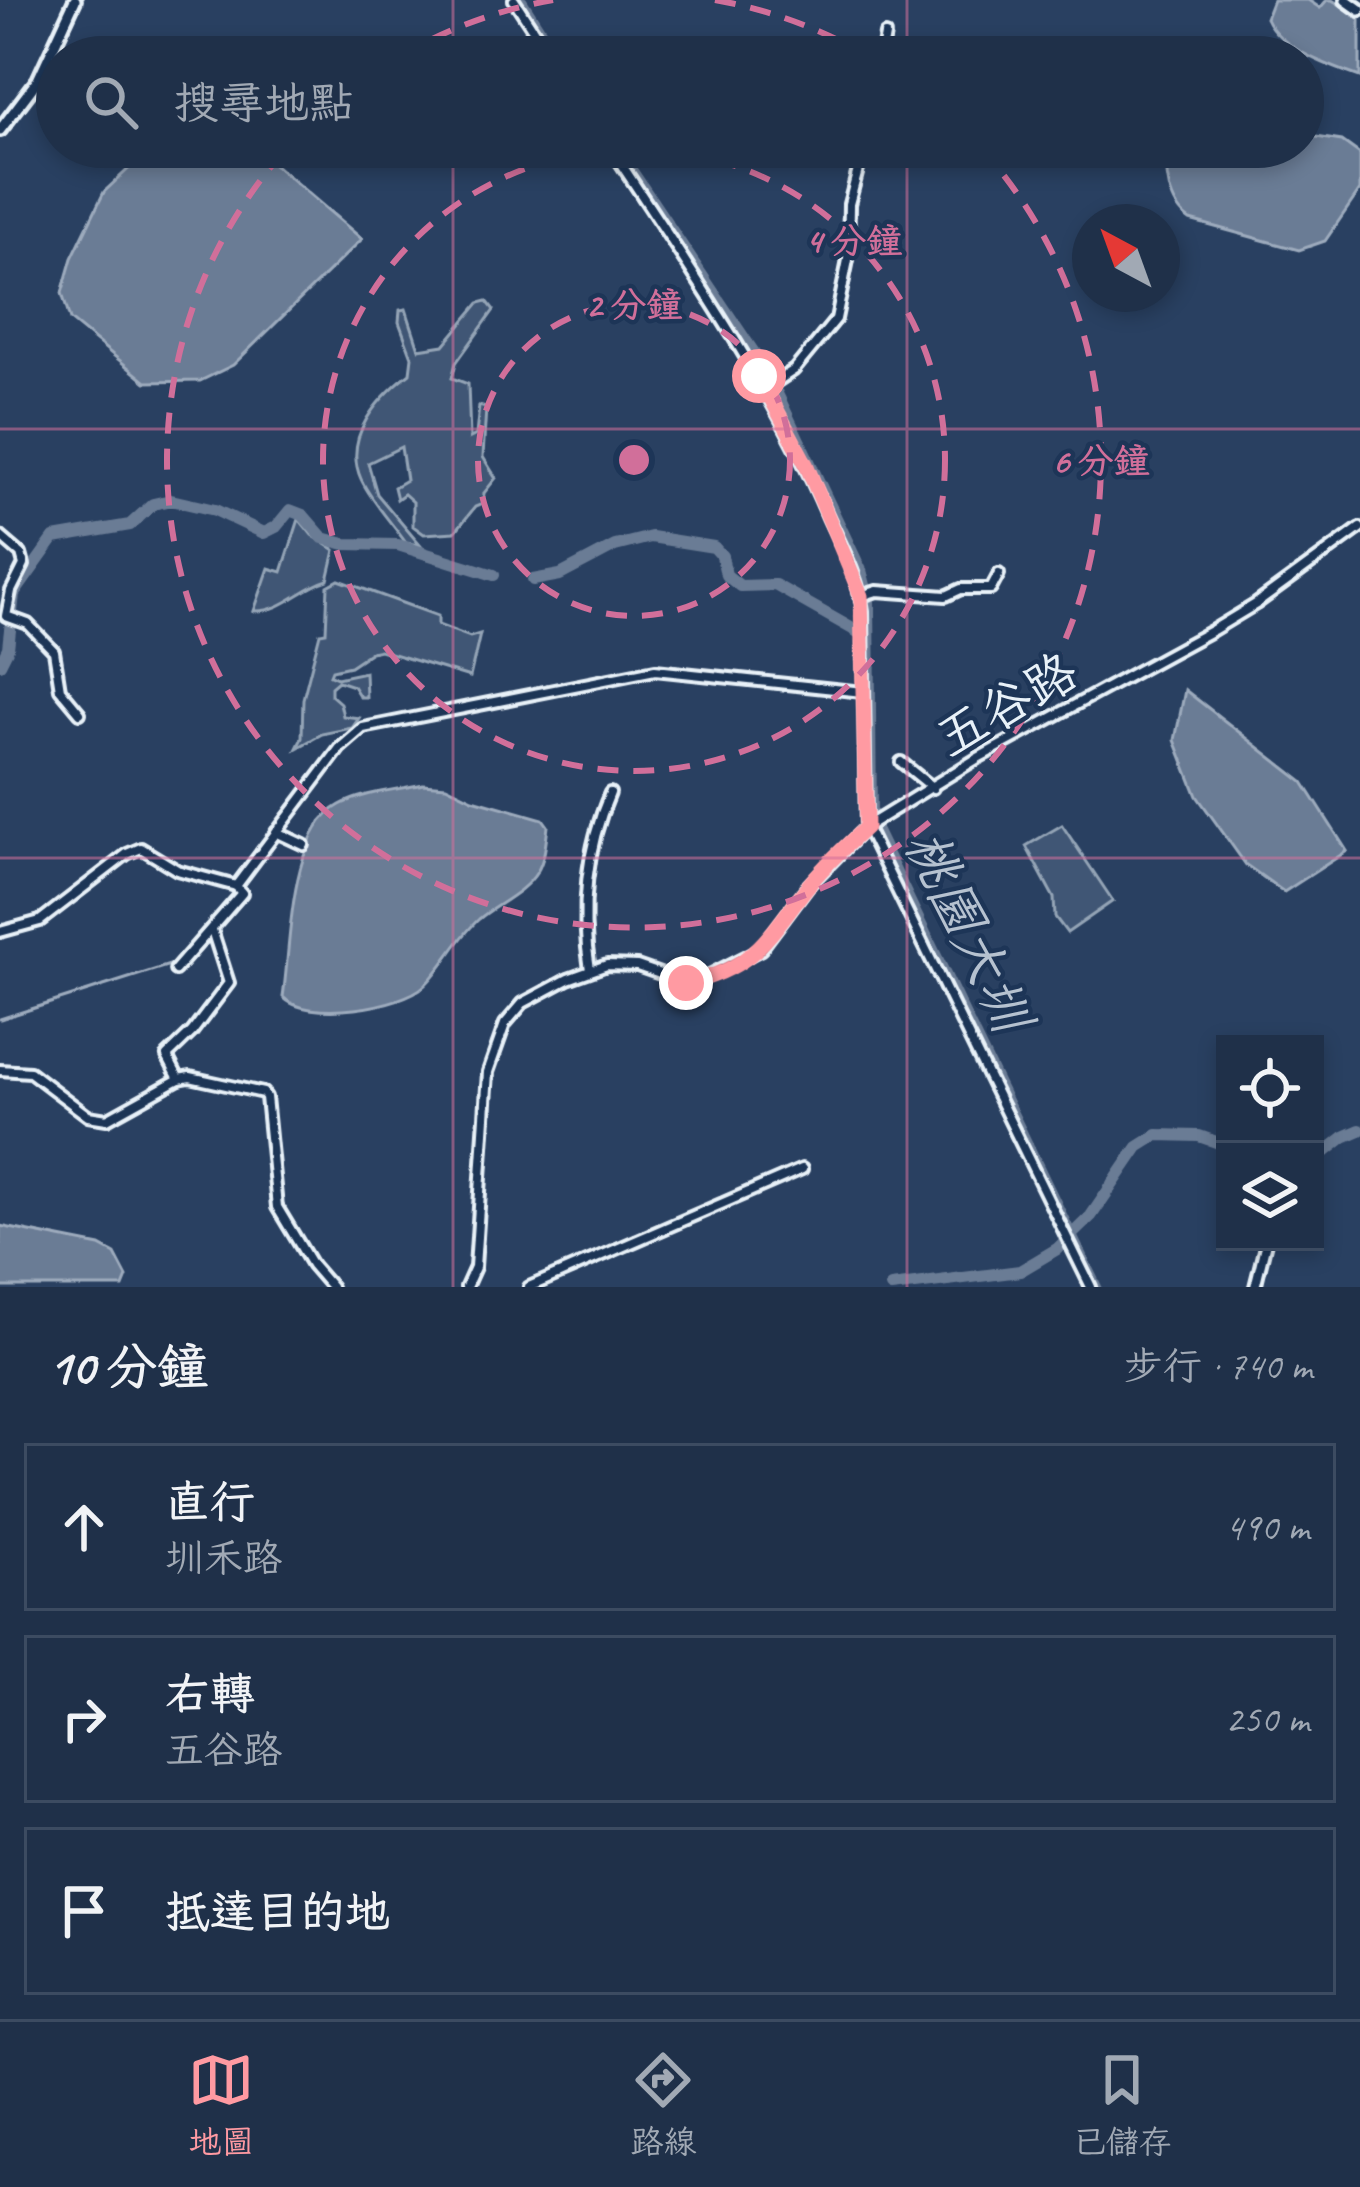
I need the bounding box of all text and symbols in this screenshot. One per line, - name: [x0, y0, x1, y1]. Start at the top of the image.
- search box: [36, 36, 1324, 168]
- icon: search: [78, 69, 144, 135]
- text: 搜尋地點: [174, 75, 354, 132]
- north arrow: [1072, 204, 1180, 312]
- text: 4 分鐘: [806, 218, 902, 264]
- text: 2 分鐘: [586, 282, 682, 328]
- route start: [732, 349, 786, 403]
- text: 6 分鐘: [1052, 438, 1150, 484]
- centre of rings: [613, 439, 655, 481]
- street label: 五谷路: [924, 639, 1089, 771]
- water label: 桃園大圳: [890, 818, 1048, 1047]
- route end: [659, 956, 713, 1010]
- map controls: [1216, 1035, 1324, 1251]
- button: locate: [1216, 1035, 1324, 1143]
- button: layers: [1216, 1143, 1324, 1251]
- text: 10 分鐘: [48, 1335, 208, 1399]
- text: 步行 · 740 m: [1124, 1342, 1312, 1391]
- text: 直行: [165, 1474, 255, 1531]
- icon: ahead: [51, 1494, 117, 1560]
- text: 490 m: [1225, 1503, 1309, 1552]
- text: 圳禾路: [165, 1534, 282, 1583]
- text: 右轉: [165, 1666, 255, 1723]
- icon: right: [51, 1686, 117, 1752]
- text: 250 m: [1225, 1695, 1309, 1744]
- text: 五谷路: [165, 1726, 282, 1775]
- icon: arrive: [51, 1878, 117, 1944]
- text: 抵達目的地: [165, 1884, 390, 1941]
- tab: 地圖: [188, 2047, 254, 2163]
- tab: 路線: [630, 2047, 696, 2163]
- tab: 已儲存: [1073, 2047, 1172, 2163]

